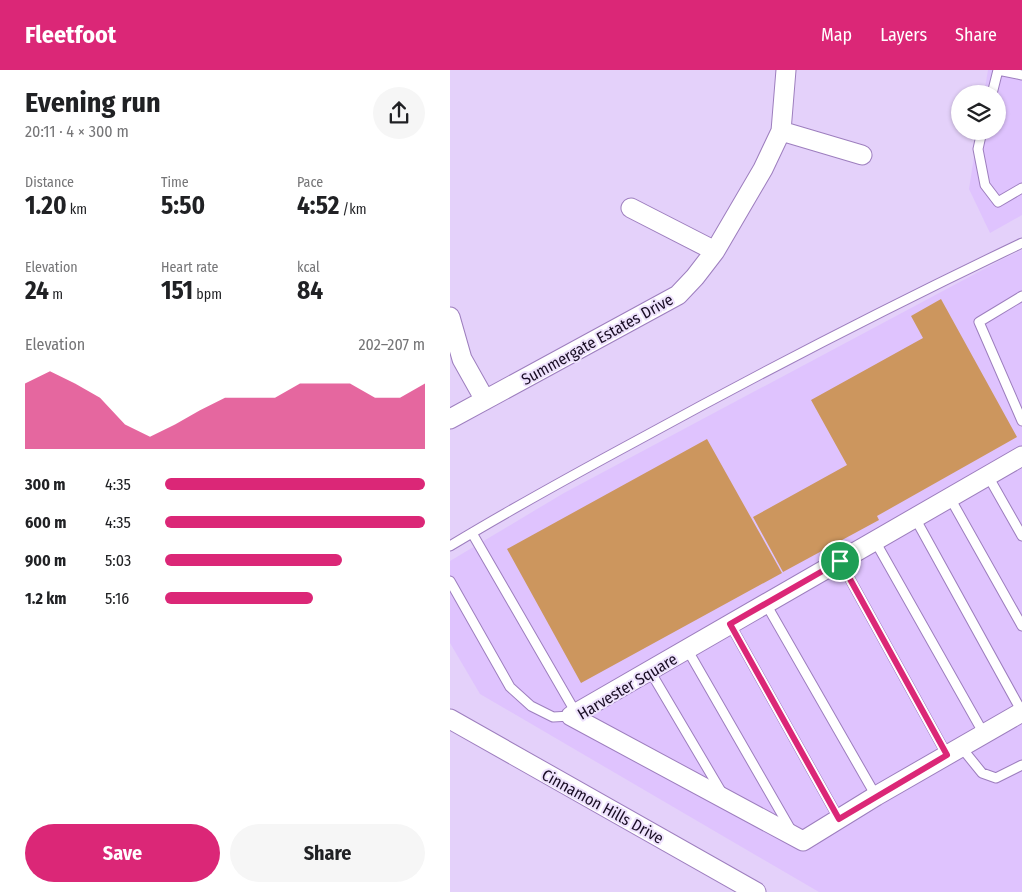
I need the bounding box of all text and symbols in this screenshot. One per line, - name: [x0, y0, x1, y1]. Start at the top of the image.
- text: Fleetfoot: [25, 21, 116, 49]
- text: Map: [821, 24, 852, 46]
- text: Layers: [880, 24, 927, 46]
- text: Share: [955, 24, 997, 46]
- map controls: [951, 85, 1006, 140]
- button: layers: [951, 85, 1006, 140]
- text: Evening run: [25, 86, 161, 119]
- button: share: [373, 87, 425, 139]
- text: 20:11 · 4 × 300 m: [25, 122, 129, 141]
- text: Distance: [25, 174, 74, 191]
- text: Time: [161, 174, 189, 191]
- text: Pace: [297, 174, 323, 191]
- text: 1.20: [25, 191, 67, 221]
- text: 5:50: [161, 191, 205, 221]
- text: 4:52: [297, 191, 339, 221]
- text: km: [67, 201, 87, 218]
- text: /km: [339, 201, 366, 218]
- text: Elevation: [25, 259, 78, 276]
- text: Heart rate: [161, 259, 218, 276]
- text: kcal: [297, 259, 320, 276]
- text: 24: [25, 276, 49, 306]
- text: 151: [161, 276, 193, 306]
- text: 84: [297, 276, 323, 306]
- text: m: [49, 286, 63, 303]
- text: bpm: [193, 286, 222, 303]
- street label: Summergate Estates Drive: [518, 290, 676, 389]
- text: Elevation: [25, 335, 85, 354]
- text: 202–207 m: [358, 335, 425, 354]
- text: 300 m: [25, 475, 66, 494]
- text: 4:35: [105, 475, 131, 494]
- text: 600 m: [25, 513, 66, 532]
- text: 4:35: [105, 513, 131, 532]
- pin: [819, 540, 861, 582]
- icon: arrive: [826, 547, 854, 575]
- text: 900 m: [25, 551, 66, 570]
- text: 5:03: [105, 551, 131, 570]
- text: 1.2 km: [25, 589, 67, 608]
- text: 5:16: [105, 589, 129, 608]
- street label: Harvester Square: [574, 649, 681, 724]
- street label: Cinnamon Hills Drive: [538, 765, 667, 848]
- button: Save: [25, 824, 220, 882]
- button: Share: [230, 824, 425, 882]

